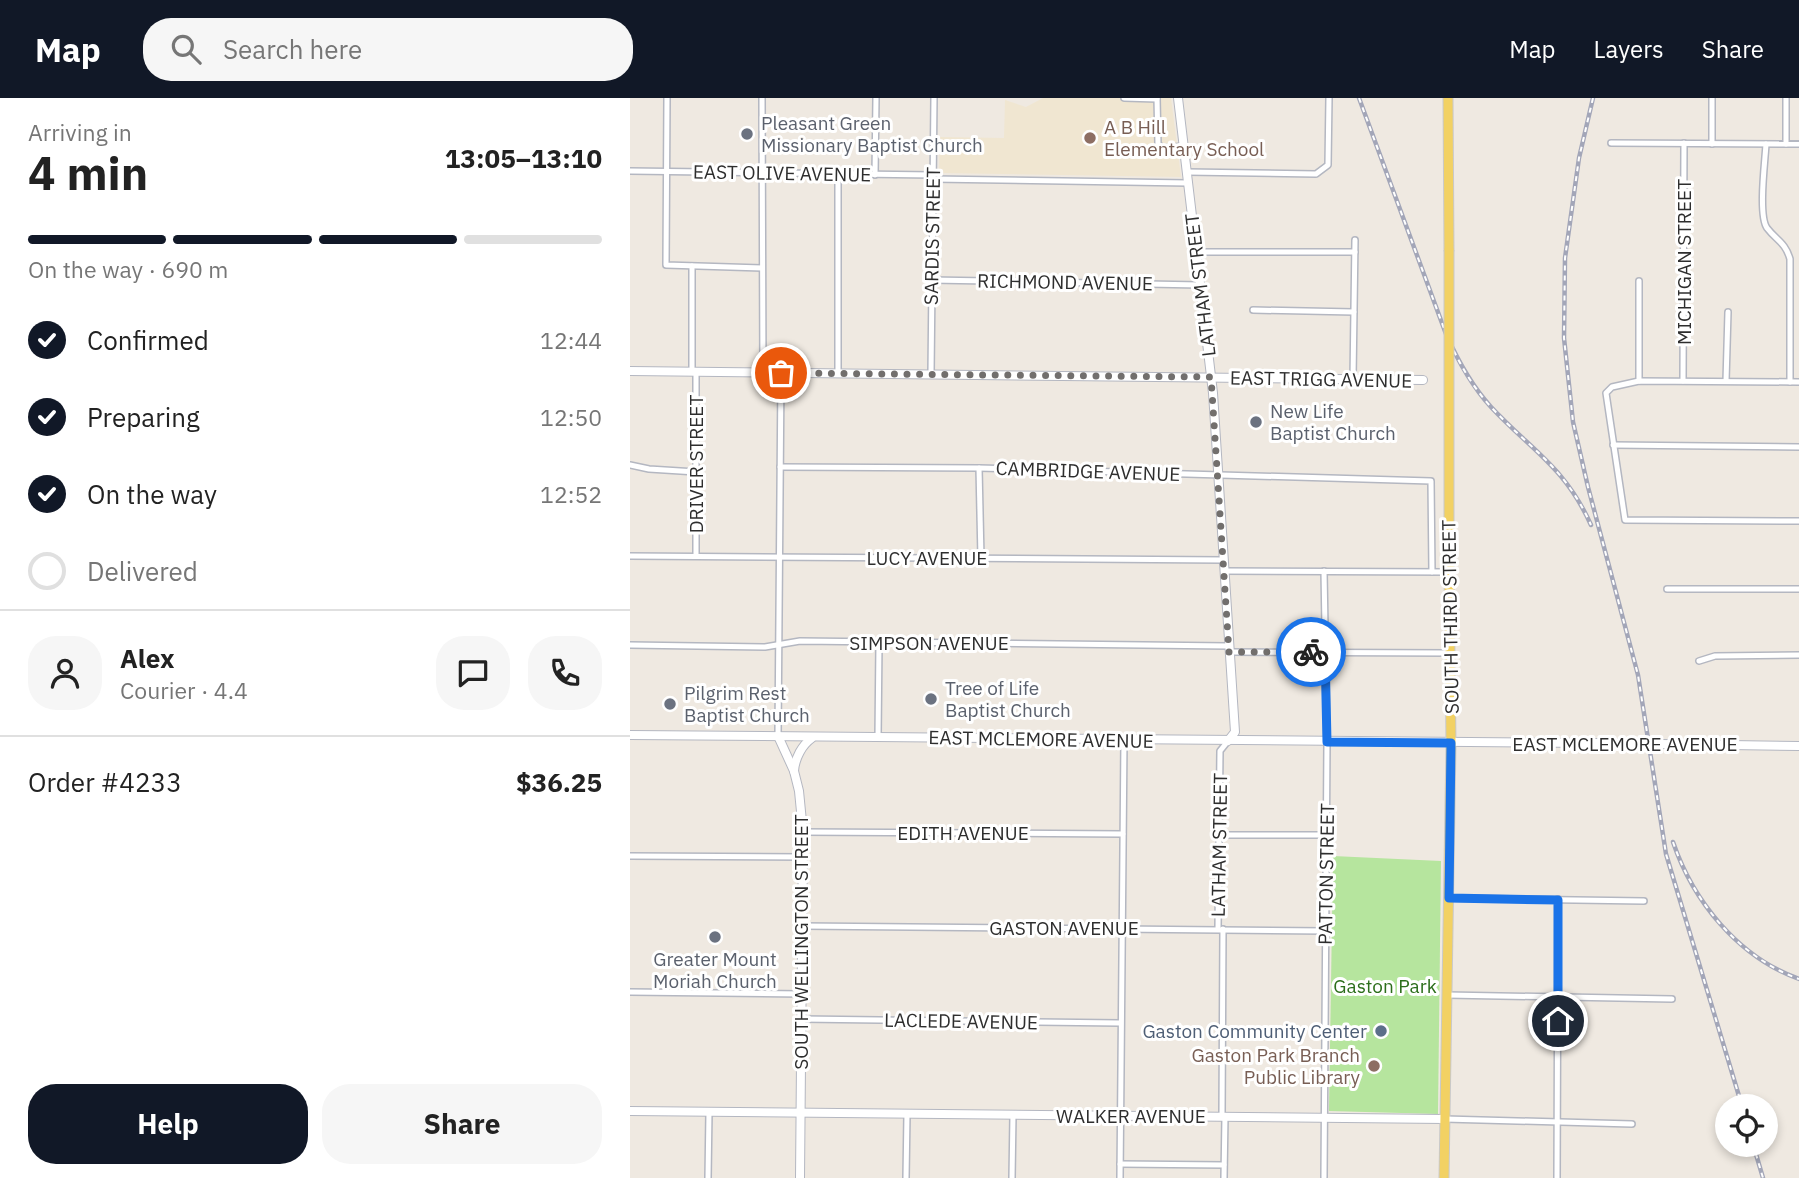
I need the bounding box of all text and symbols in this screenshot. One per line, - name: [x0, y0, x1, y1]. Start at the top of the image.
- search box: [143, 18, 633, 81]
- text: Map: [35, 28, 101, 71]
- icon: search: [167, 30, 205, 68]
- text: Search here: [223, 32, 362, 66]
- text: Map: [1509, 33, 1556, 65]
- text: Layers: [1594, 33, 1664, 65]
- text: Share: [1702, 33, 1764, 65]
- place label: Pleasant Green Missionary Baptist Church: [761, 111, 983, 157]
- place label: A B Hill Elementary School: [1104, 115, 1264, 161]
- text: Arriving in: [28, 117, 132, 147]
- marker: Pleasant Green Missionary Baptist Church: [739, 126, 755, 142]
- marker: A B Hill Elementary School: [1082, 130, 1098, 146]
- text: 13:05–13:10: [445, 141, 602, 175]
- text: 4 min: [28, 143, 148, 203]
- street label: EAST OLIVE AVENUE: [693, 159, 871, 187]
- street label: SARDIS STREET: [919, 167, 945, 305]
- street label: MICHIGAN STREET: [1672, 179, 1696, 345]
- street label: LATHAM STREET: [1179, 212, 1221, 358]
- text: On the way · 690 m: [28, 254, 228, 284]
- street label: RICHMOND AVENUE: [977, 268, 1153, 296]
- icon: check: [28, 321, 66, 359]
- text: Confirmed: [87, 323, 209, 357]
- text: 12:44: [540, 325, 602, 355]
- pin: [751, 343, 811, 403]
- icon: bag: [762, 354, 800, 392]
- street label: EAST TRIGG AVENUE: [1230, 365, 1412, 393]
- street label: DRIVER STREET: [684, 395, 708, 533]
- icon: check: [28, 398, 66, 436]
- place label: New Life Baptist Church: [1270, 399, 1396, 445]
- text: Preparing: [87, 400, 200, 434]
- text: 12:50: [540, 402, 602, 432]
- marker: New Life Baptist Church: [1248, 414, 1264, 430]
- street label: CAMBRIDGE AVENUE: [995, 456, 1181, 486]
- icon: check: [28, 475, 66, 513]
- text: On the way: [87, 477, 217, 511]
- text: 12:52: [540, 479, 602, 509]
- street label: SOUTH THIRD STREET: [1436, 520, 1464, 714]
- street label: LUCY AVENUE: [867, 546, 987, 570]
- text: Delivered: [87, 554, 198, 588]
- courier: [1276, 617, 1346, 687]
- street label: SIMPSON AVENUE: [849, 631, 1009, 655]
- icon: bike: [1292, 633, 1330, 671]
- button: person: [28, 636, 102, 710]
- button: chat: [436, 636, 510, 710]
- button: phone: [528, 636, 602, 710]
- text: Alex: [120, 641, 174, 675]
- text: Courier · 4.4: [120, 675, 248, 705]
- place label: Tree of Life Baptist Church: [945, 676, 1071, 722]
- place label: Pilgrim Rest Baptist Church: [684, 681, 810, 727]
- marker: Tree of Life Baptist Church: [923, 691, 939, 707]
- marker: Pilgrim Rest Baptist Church: [662, 696, 678, 712]
- street label: EAST MCLEMORE AVENUE: [928, 725, 1154, 753]
- street label: EAST MCLEMORE AVENUE: [1512, 732, 1738, 756]
- text: Order #4233: [28, 765, 182, 799]
- text: $36.25: [516, 765, 602, 799]
- street label: LATHAM STREET: [1206, 773, 1232, 917]
- street label: PATTON STREET: [1313, 803, 1339, 945]
- street label: SOUTH WELLINGTON STREET: [789, 814, 813, 1070]
- street label: EDITH AVENUE: [897, 821, 1029, 845]
- street label: GASTON AVENUE: [989, 916, 1139, 940]
- marker: Greater Mount Moriah Church: [707, 929, 723, 945]
- place label: Greater Mount Moriah Church: [653, 947, 777, 993]
- park label: Gaston Park: [1333, 974, 1437, 998]
- pin: [1528, 991, 1588, 1051]
- icon: home: [1539, 1002, 1577, 1040]
- street label: LACLEDE AVENUE: [884, 1008, 1038, 1034]
- place label: Gaston Community Center: [1142, 1019, 1367, 1043]
- marker: Gaston Community Center: [1373, 1023, 1389, 1039]
- place label: Gaston Park Branch Public Library: [1191, 1043, 1361, 1089]
- marker: Gaston Park Branch Public Library: [1366, 1058, 1382, 1074]
- button: Help: [28, 1084, 308, 1164]
- button: Share: [322, 1084, 602, 1164]
- map controls: [1715, 1094, 1778, 1157]
- button: locate: [1715, 1094, 1778, 1157]
- street label: WALKER AVENUE: [1056, 1104, 1206, 1128]

